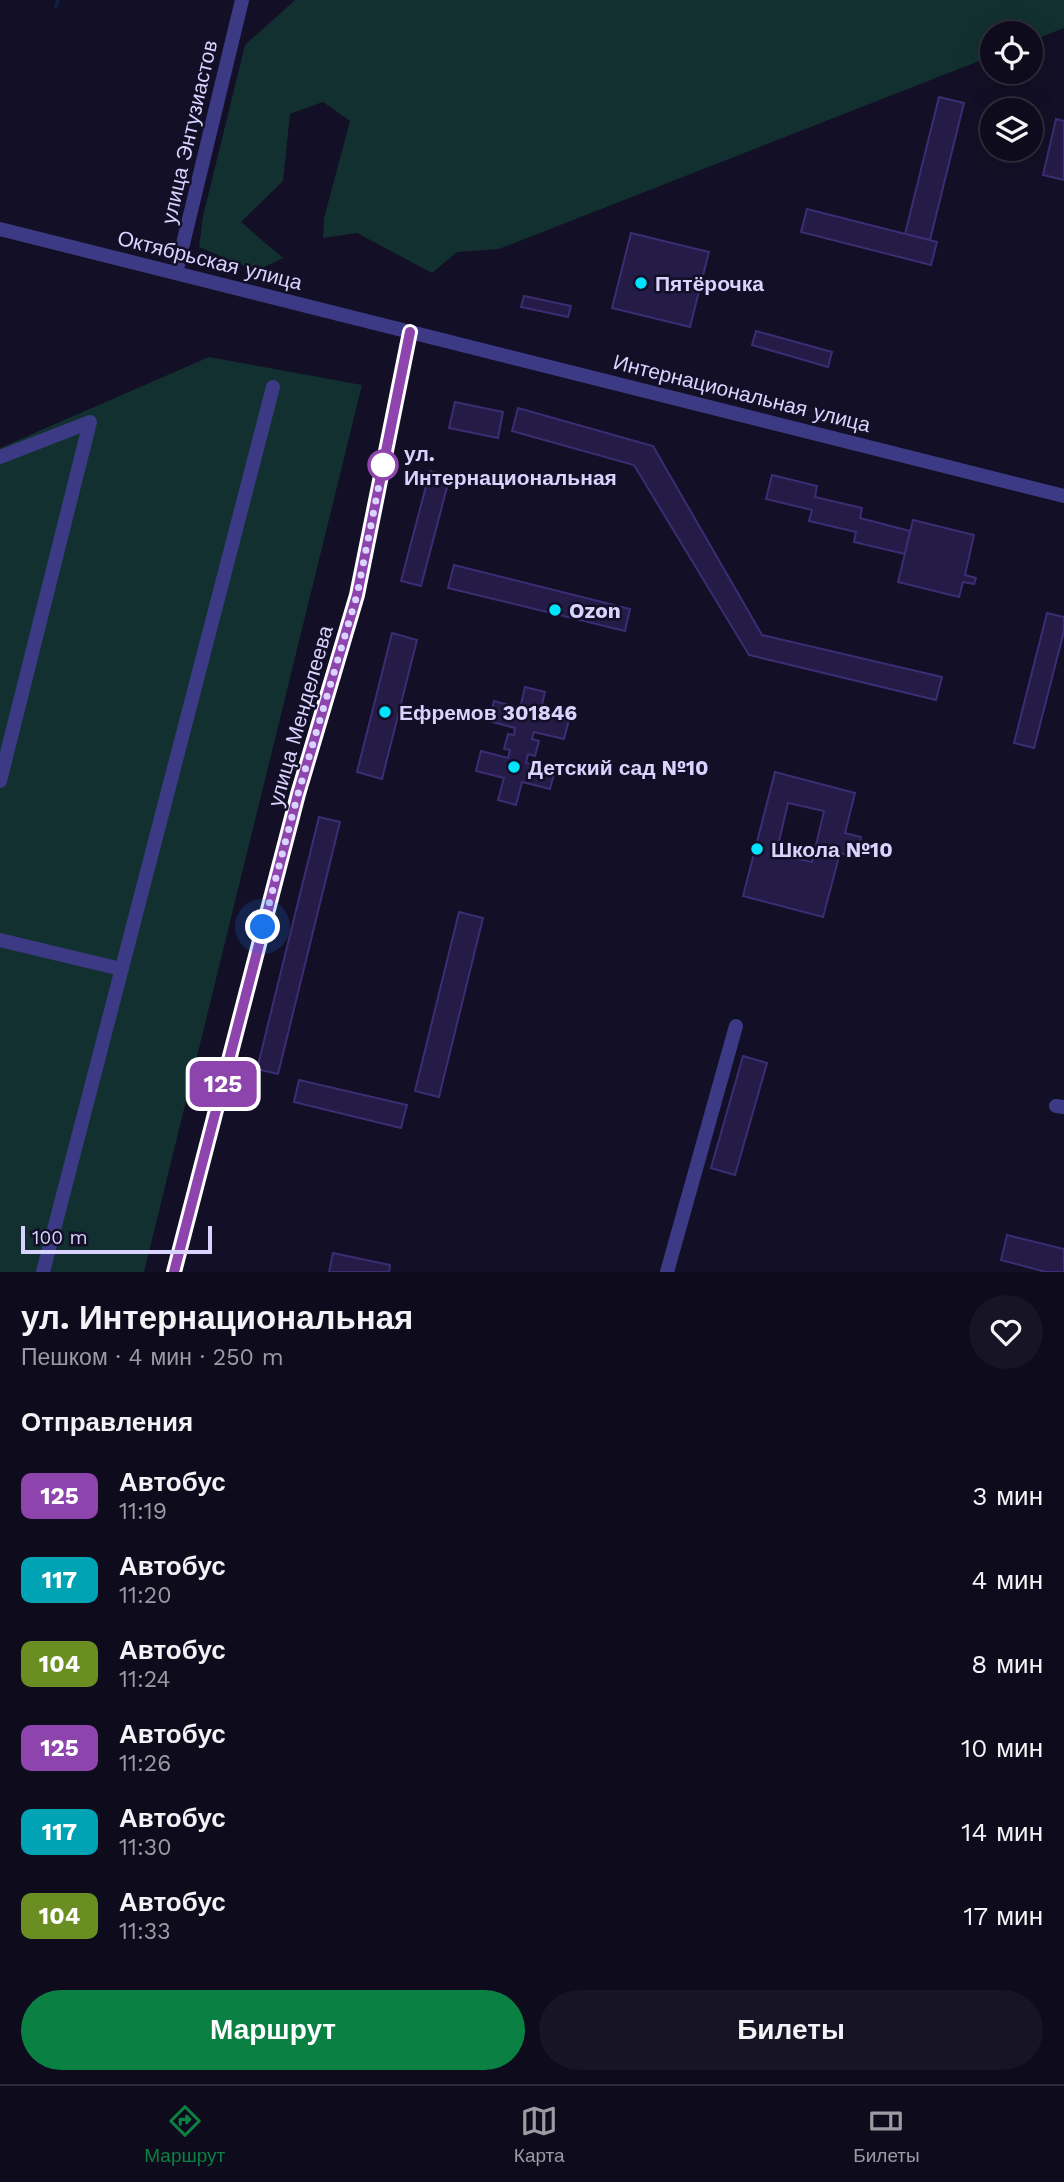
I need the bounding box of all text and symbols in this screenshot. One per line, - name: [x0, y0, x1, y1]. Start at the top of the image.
- map controls: [980, 21, 1043, 161]
- button: locate: [980, 21, 1043, 84]
- street label: улица Энтузиастов: [156, 38, 222, 226]
- button: layers: [980, 98, 1043, 161]
- street label: Октябрьская улица: [115, 225, 305, 295]
- place label: Пятёрочка: [655, 271, 764, 296]
- marker: Пятёрочка: [633, 275, 649, 291]
- street label: Интернациональная улица: [611, 349, 873, 437]
- place label: ул. Интернациональная: [404, 441, 617, 490]
- marker: ул. Интернациональная: [368, 450, 398, 480]
- place label: Ozon: [569, 598, 621, 623]
- marker: Ozon: [547, 602, 563, 618]
- street label: улица Менделеева: [262, 622, 338, 809]
- place label: Ефремов 301846: [399, 700, 577, 725]
- marker: Ефремов 301846: [377, 704, 393, 720]
- place label: Детский сад №10: [528, 755, 709, 780]
- marker: Детский сад №10: [506, 759, 522, 775]
- place label: Школа №10: [771, 837, 893, 862]
- marker: Школа №10: [749, 841, 765, 857]
- your location: [245, 909, 280, 944]
- line badge: 125: [183, 1061, 263, 1107]
- text: 125: [204, 1070, 242, 1098]
- scale bar: [21, 1223, 212, 1255]
- text: 100 m: [32, 1226, 88, 1249]
- button: heart: [969, 1295, 1043, 1369]
- text: ул. Интернациональная: [21, 1298, 413, 1337]
- text: Пешком · 4 мин · 250 m: [21, 1344, 284, 1371]
- text: Отправления: [21, 1407, 193, 1437]
- text: Автобус: [119, 1467, 226, 1497]
- text: 3 мин: [972, 1481, 1043, 1511]
- text: 125: [40, 1482, 79, 1510]
- text: 11:19: [119, 1498, 167, 1525]
- text: Автобус: [119, 1551, 226, 1581]
- text: 4 мин: [971, 1565, 1043, 1595]
- text: 117: [42, 1566, 77, 1594]
- text: 11:20: [119, 1582, 171, 1609]
- text: Автобус: [119, 1635, 226, 1665]
- text: 8 мин: [971, 1649, 1043, 1679]
- text: 104: [39, 1650, 80, 1678]
- text: 11:24: [119, 1666, 171, 1693]
- text: Автобус: [119, 1719, 226, 1749]
- text: 10 мин: [961, 1733, 1043, 1763]
- text: 125: [40, 1734, 79, 1762]
- text: 11:26: [119, 1750, 171, 1777]
- text: Автобус: [119, 1803, 226, 1833]
- text: 14 мин: [961, 1817, 1043, 1847]
- text: 117: [42, 1818, 77, 1846]
- text: 11:30: [119, 1834, 171, 1861]
- text: Автобус: [119, 1887, 226, 1917]
- text: 17 мин: [963, 1901, 1043, 1931]
- text: 104: [39, 1902, 80, 1930]
- text: 11:33: [119, 1918, 171, 1945]
- button: Маршрут: [21, 1990, 525, 2070]
- button: Билеты: [539, 1990, 1043, 2070]
- tab: Маршрут: [144, 2102, 225, 2167]
- tab: Карта: [514, 2102, 565, 2167]
- tab: Билеты: [853, 2102, 920, 2167]

